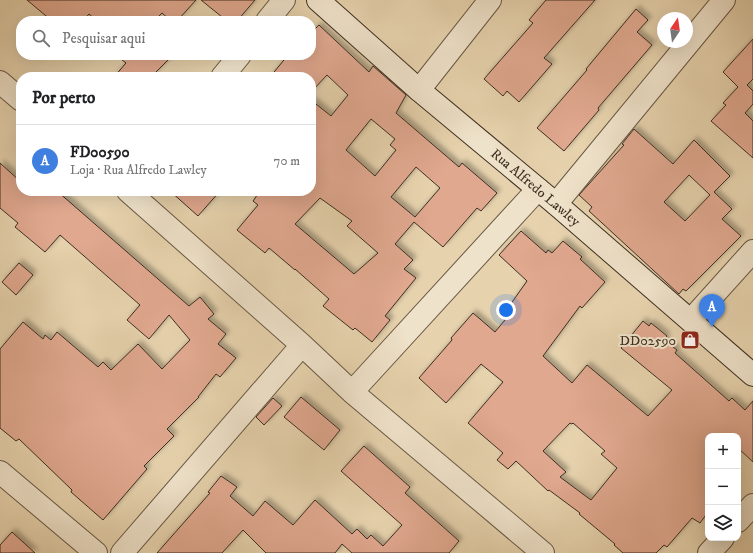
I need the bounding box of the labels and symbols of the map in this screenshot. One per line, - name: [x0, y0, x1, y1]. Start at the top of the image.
- north arrow: [657, 12, 693, 48]
- street label: Rua Alfredo Lawley: [487, 145, 584, 231]
- pin: A: [699, 294, 725, 327]
- your location: [496, 300, 516, 320]
- shop icon: DD02590: [679, 329, 701, 351]
- place label: DD02590: [619, 332, 676, 350]

